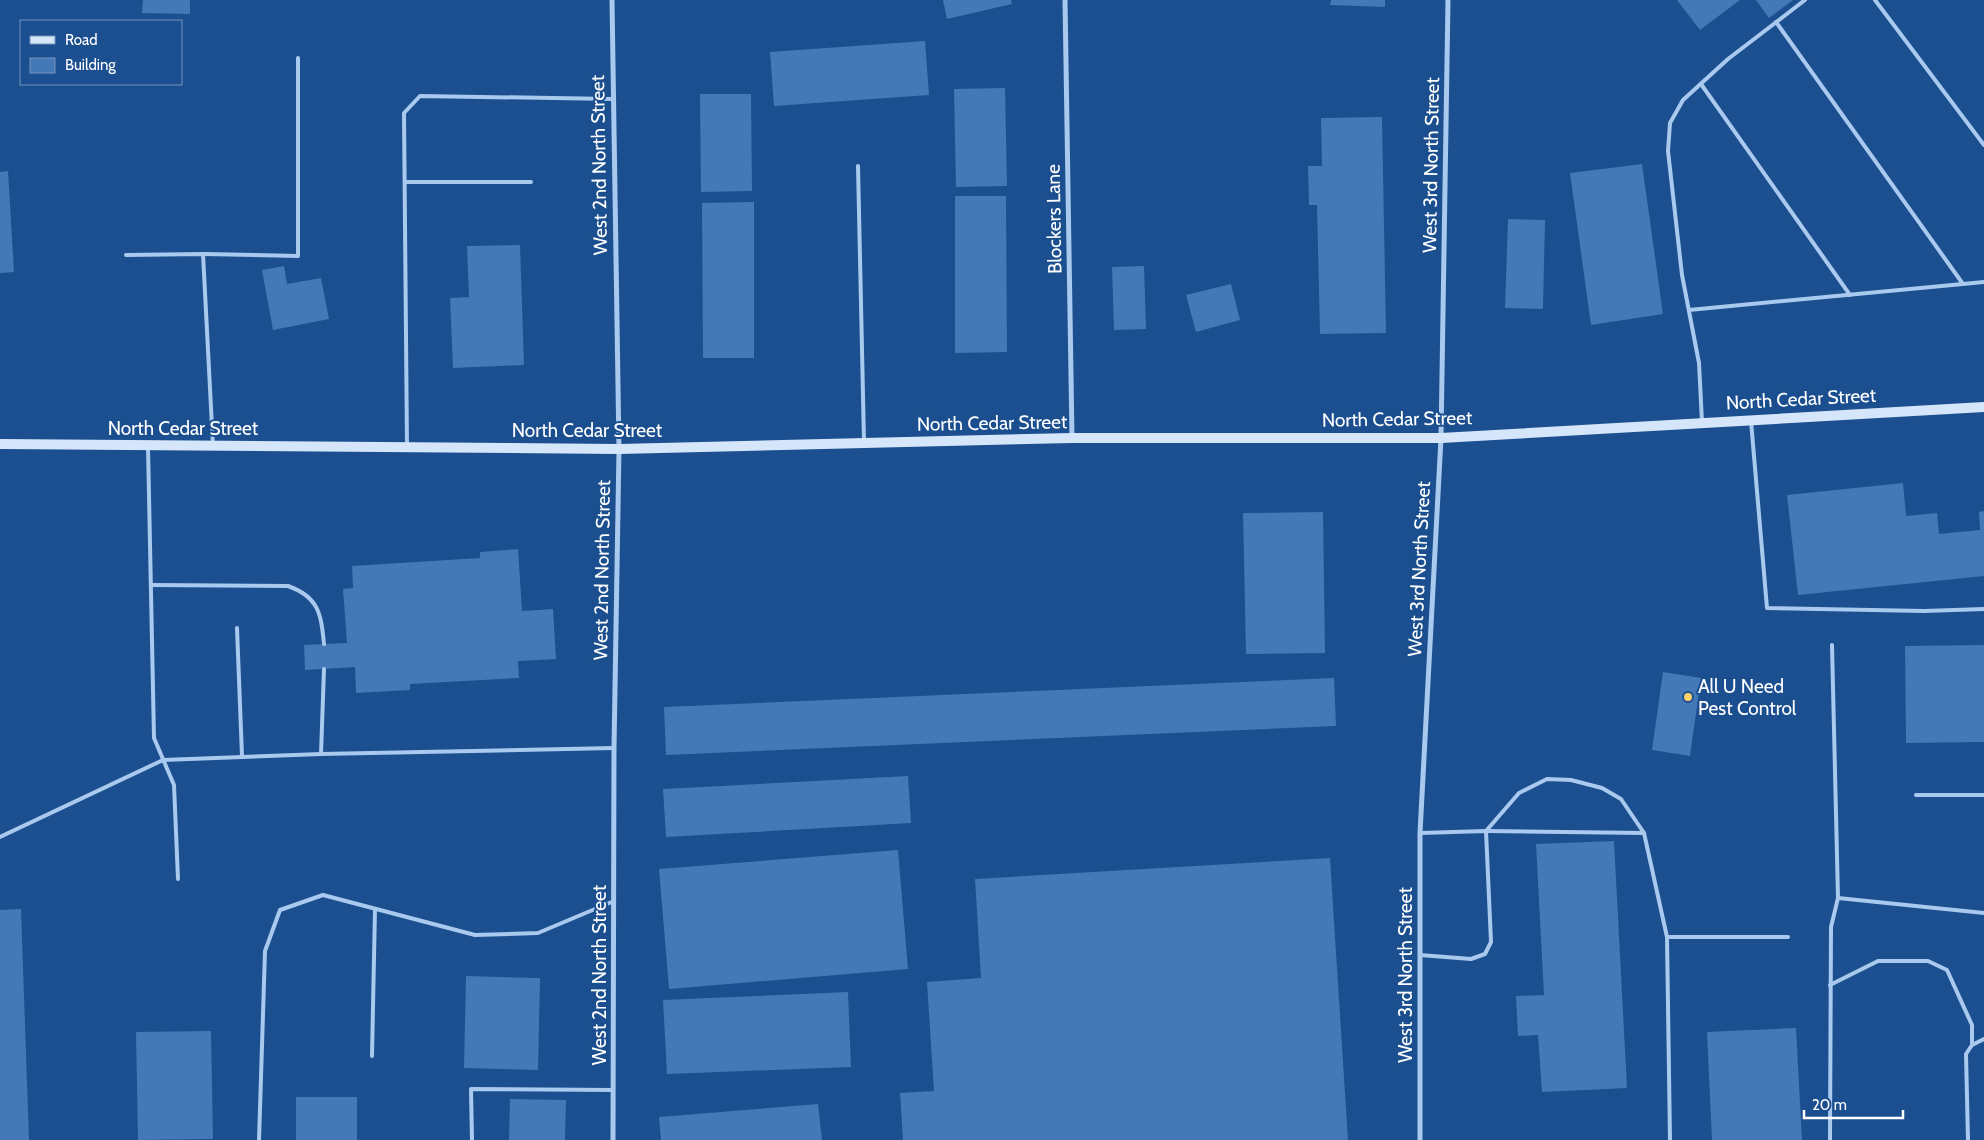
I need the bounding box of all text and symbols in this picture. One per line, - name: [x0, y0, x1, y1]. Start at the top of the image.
- legend: [20, 20, 182, 85]
- text: Road: [65, 31, 98, 49]
- text: Building: [65, 56, 116, 74]
- street label: West 2nd North Street: [586, 74, 612, 255]
- street label: West 3rd North Street: [1418, 76, 1444, 253]
- street label: Blockers Lane: [1042, 164, 1066, 274]
- street label: North Cedar Street: [1725, 384, 1877, 414]
- street label: North Cedar Street: [1322, 406, 1473, 432]
- street label: North Cedar Street: [917, 410, 1068, 436]
- street label: North Cedar Street: [108, 417, 259, 440]
- street label: North Cedar Street: [512, 419, 663, 442]
- street label: West 2nd North Street: [589, 479, 615, 660]
- street label: West 3rd North Street: [1403, 480, 1435, 657]
- place label: All U Need Pest Control: [1698, 675, 1797, 720]
- marker: All U Need Pest Control: [1682, 691, 1694, 703]
- street label: West 2nd North Street: [588, 884, 611, 1065]
- street label: West 3rd North Street: [1394, 887, 1417, 1063]
- scale bar: [1804, 1088, 1903, 1120]
- text: 20 m: [1812, 1096, 1847, 1114]

